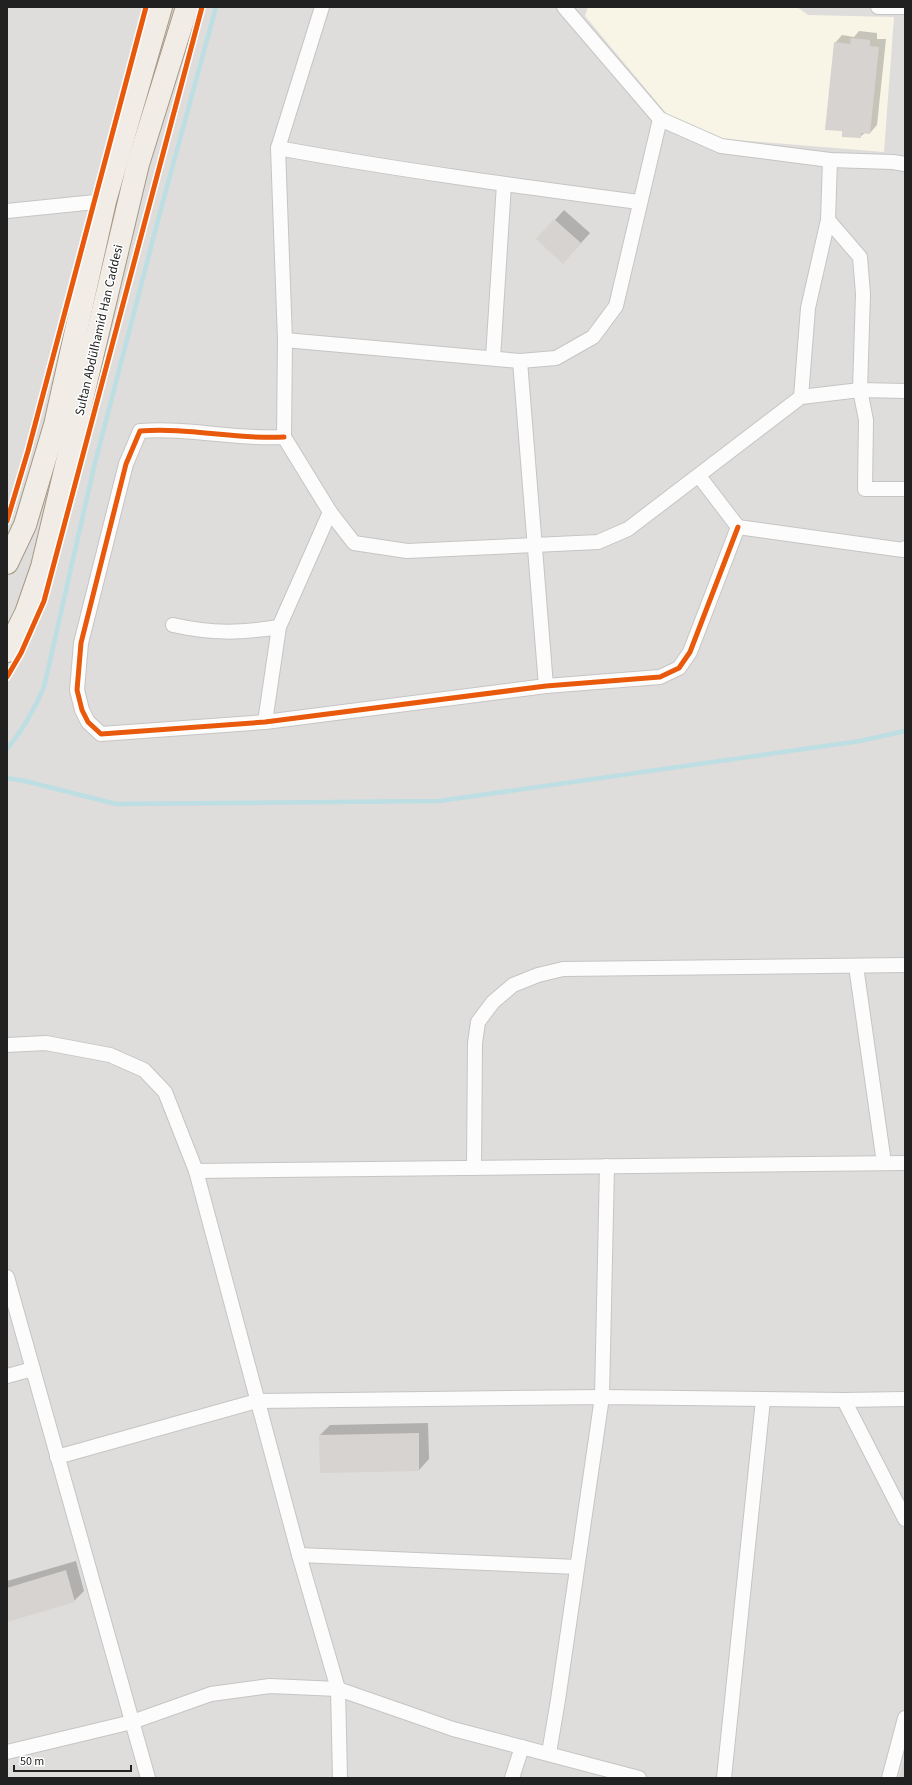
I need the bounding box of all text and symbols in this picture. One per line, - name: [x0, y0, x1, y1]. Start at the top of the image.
- street label: Sultan Abdülhamid Han Caddesi: [71, 243, 127, 417]
- scale bar: [14, 1747, 131, 1773]
- text: 50 m: [20, 1753, 44, 1770]

